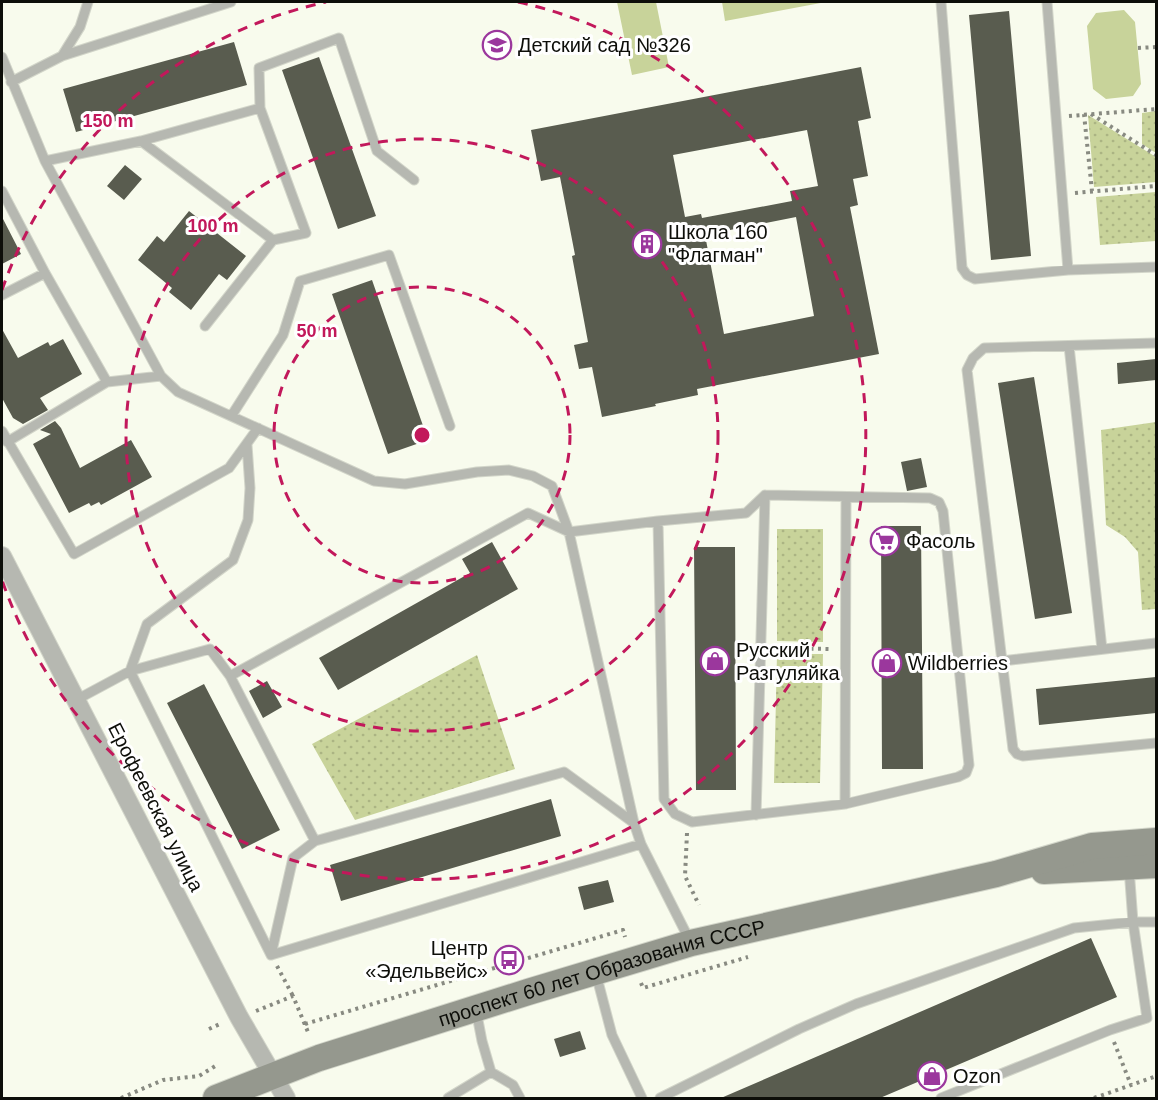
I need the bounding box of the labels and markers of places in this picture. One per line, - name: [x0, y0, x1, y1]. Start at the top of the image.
- school or university icon: Детский сад №326: [481, 29, 513, 61]
- place label: Детский сад №326: [518, 34, 691, 56]
- place label: Школа 160 "Флагман": [668, 221, 768, 266]
- building icon: Школа 160 "Флагман": [631, 228, 663, 260]
- centre of rings: [412, 425, 432, 445]
- supermarket icon: Фасоль: [869, 525, 901, 557]
- place label: Фасоль: [906, 530, 975, 552]
- place label: Русский Разгуляйка: [736, 639, 840, 684]
- shop icon: Русский Разгуляйка: [699, 645, 731, 677]
- shop icon: Wildberries: [871, 647, 903, 679]
- place label: Wildberries: [908, 652, 1008, 674]
- place label: Центр «Эдельвейс»: [365, 937, 488, 982]
- bus stop icon: Центр «Эдельвейс»: [493, 944, 525, 976]
- shop icon: Ozon: [916, 1060, 948, 1092]
- place label: Ozon: [953, 1065, 1001, 1087]

